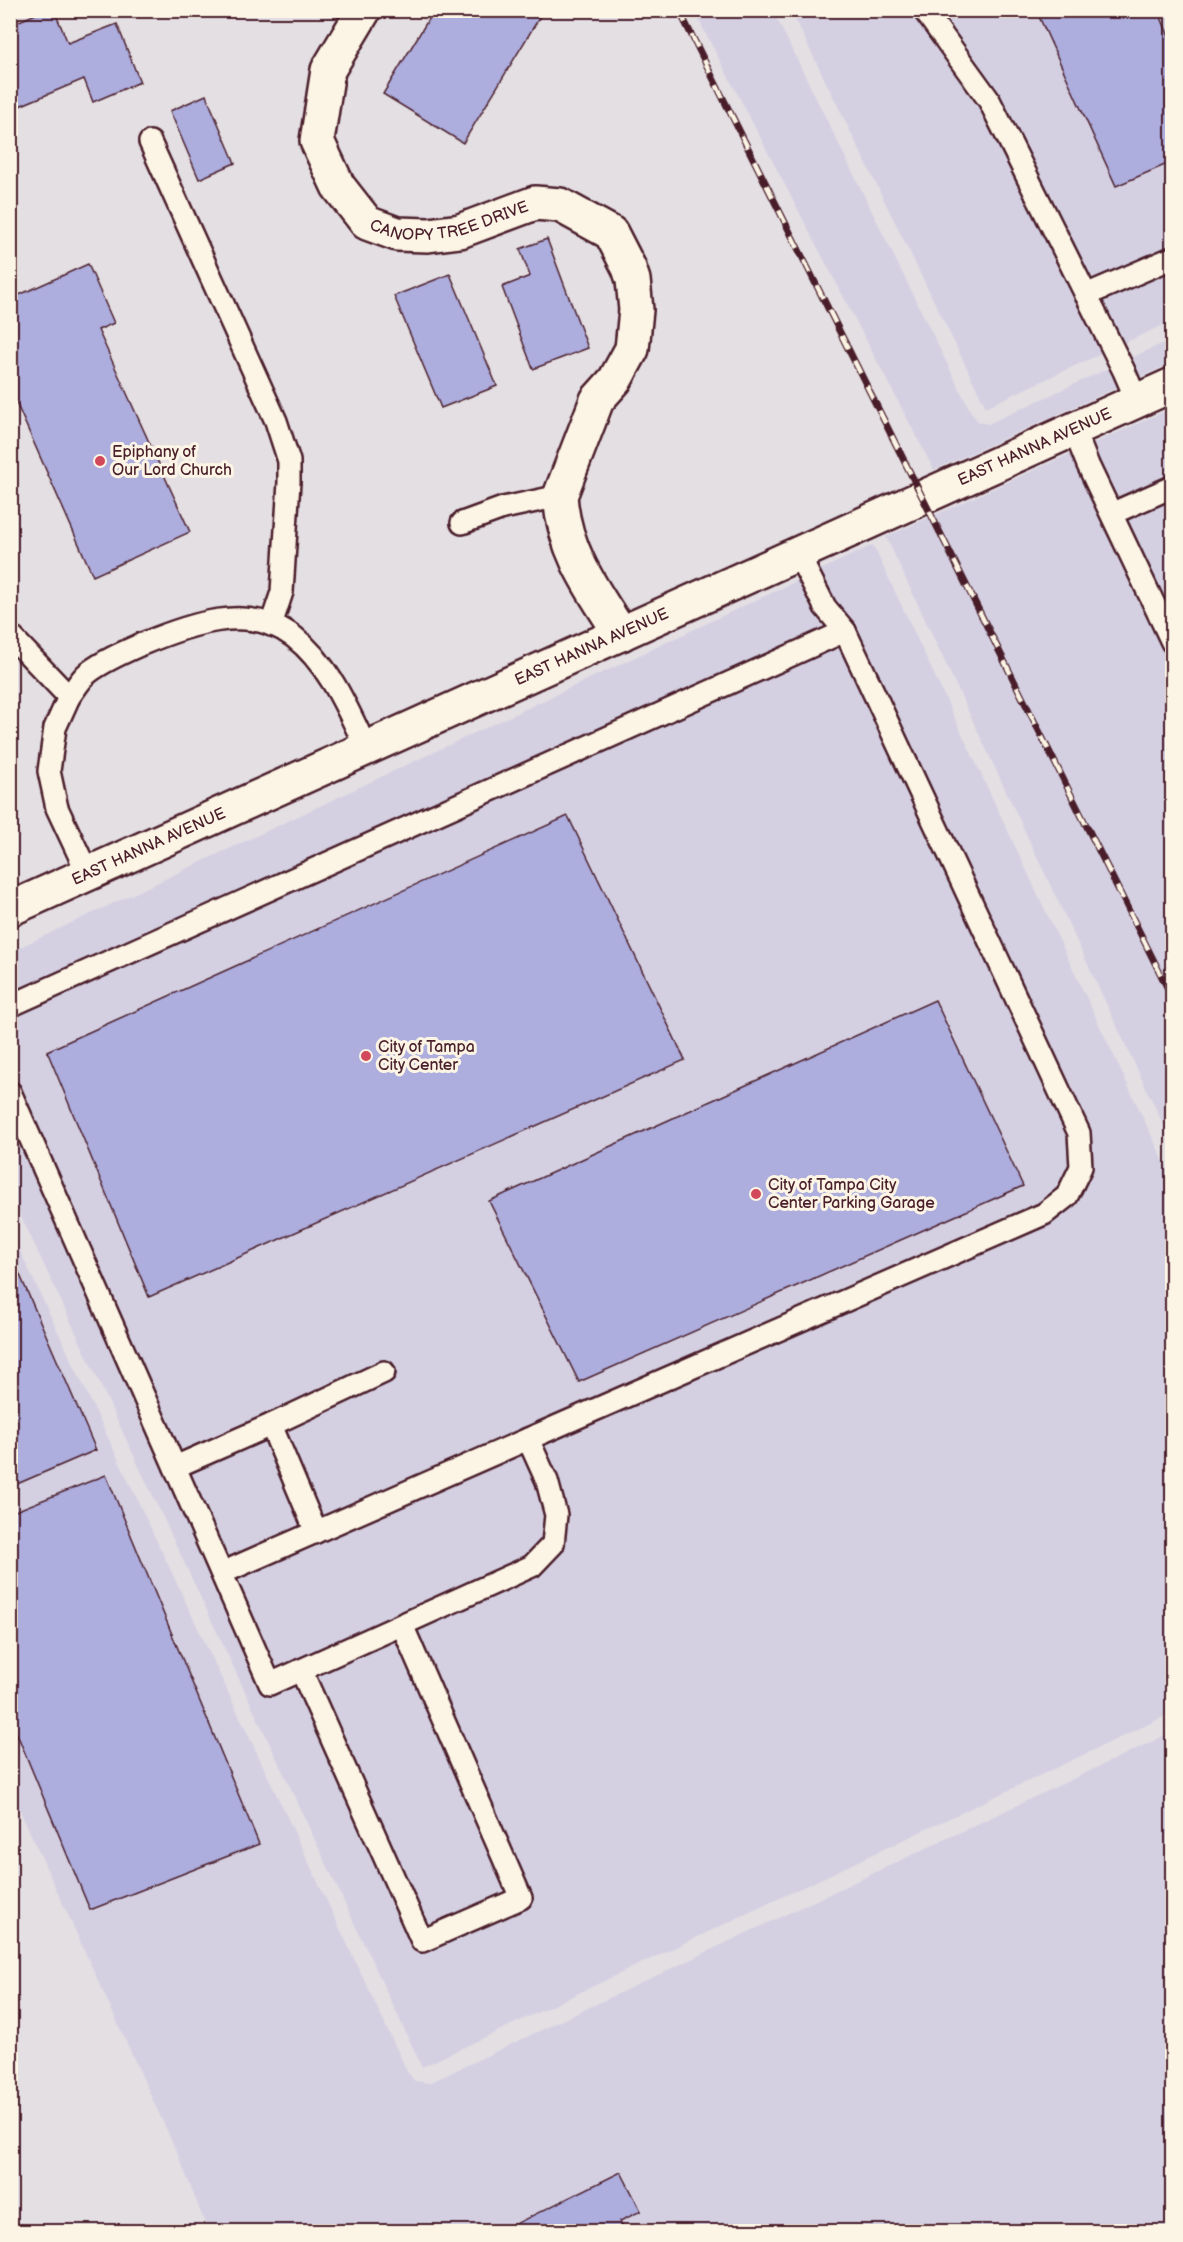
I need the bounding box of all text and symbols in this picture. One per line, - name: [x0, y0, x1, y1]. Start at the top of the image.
- street label: CANOPY TREE DRIVE: [367, 197, 531, 245]
- street label: EAST HANNA AVENUE: [955, 404, 1114, 490]
- place label: Epiphany of Our Lord Church: [112, 443, 232, 480]
- marker: Epiphany of Our Lord Church: [93, 454, 107, 468]
- street label: EAST HANNA AVENUE: [512, 604, 671, 690]
- street label: EAST HANNA AVENUE: [69, 804, 228, 889]
- place label: City of Tampa City Center: [378, 1038, 475, 1075]
- marker: City of Tampa City Center: [359, 1049, 373, 1063]
- place label: City of Tampa City Center Parking Garage: [768, 1176, 935, 1213]
- marker: City of Tampa City Center Parking Garage: [749, 1187, 763, 1201]

